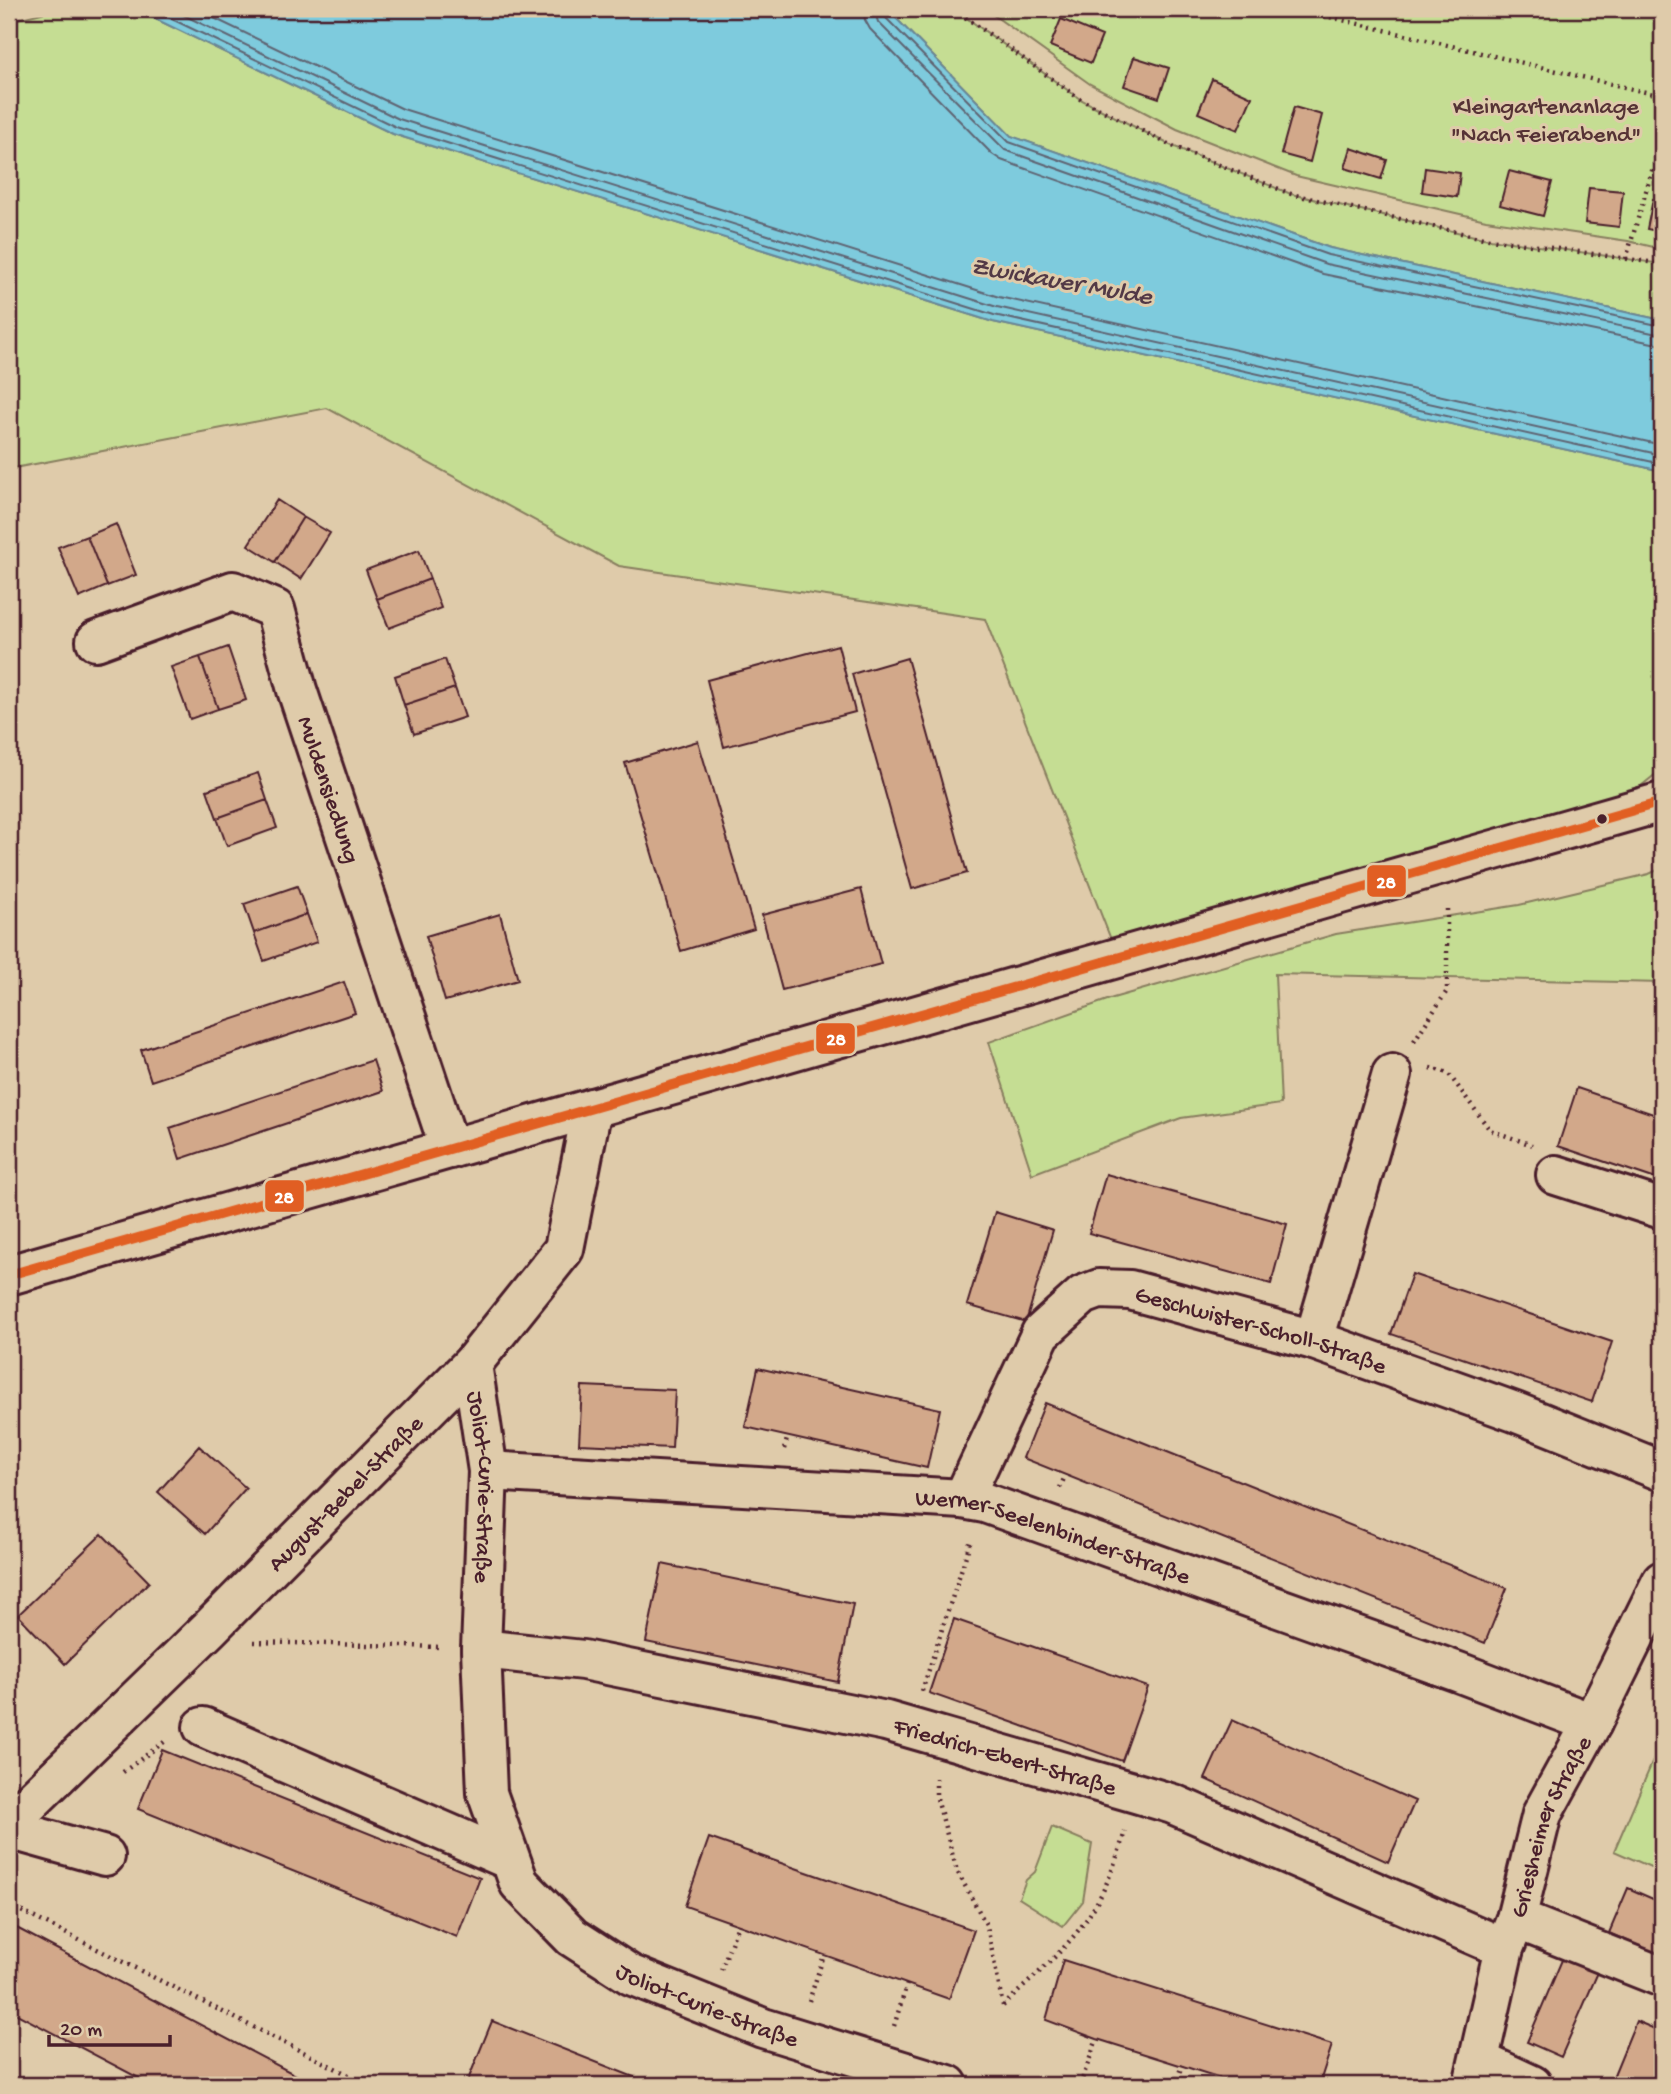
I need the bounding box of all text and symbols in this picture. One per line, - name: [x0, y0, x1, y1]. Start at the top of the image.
- park label: Kleingartenanlage "Nach Feierabend": [1451, 94, 1641, 151]
- water label: Zwickauer Mulde: [968, 252, 1156, 315]
- street label: Muldensiedlung: [289, 713, 365, 868]
- unlabelled marker: [1595, 812, 1609, 826]
- line badge: 28: [1366, 864, 1407, 898]
- text: 28: [1376, 873, 1396, 896]
- line badge: 28: [815, 1022, 856, 1055]
- text: 28: [826, 1030, 846, 1053]
- line badge: 28: [264, 1179, 305, 1213]
- text: 28: [274, 1188, 294, 1211]
- street label: Geschwister-Scholl-Straße: [1131, 1281, 1390, 1383]
- street label: Joliot-Curie-Straße: [458, 1389, 499, 1584]
- street label: August-Bebel-Straße: [263, 1410, 431, 1579]
- street label: Werner-Seelenbinder-Straße: [914, 1485, 1194, 1593]
- street label: Friedrich-Ebert-Straße: [889, 1713, 1120, 1805]
- street label: Griesheimer Straße: [1506, 1731, 1600, 1921]
- street label: Joliot-Curie-Straße: [609, 1958, 802, 2056]
- scale bar: [49, 2003, 170, 2047]
- text: 20 m: [60, 2019, 102, 2044]

